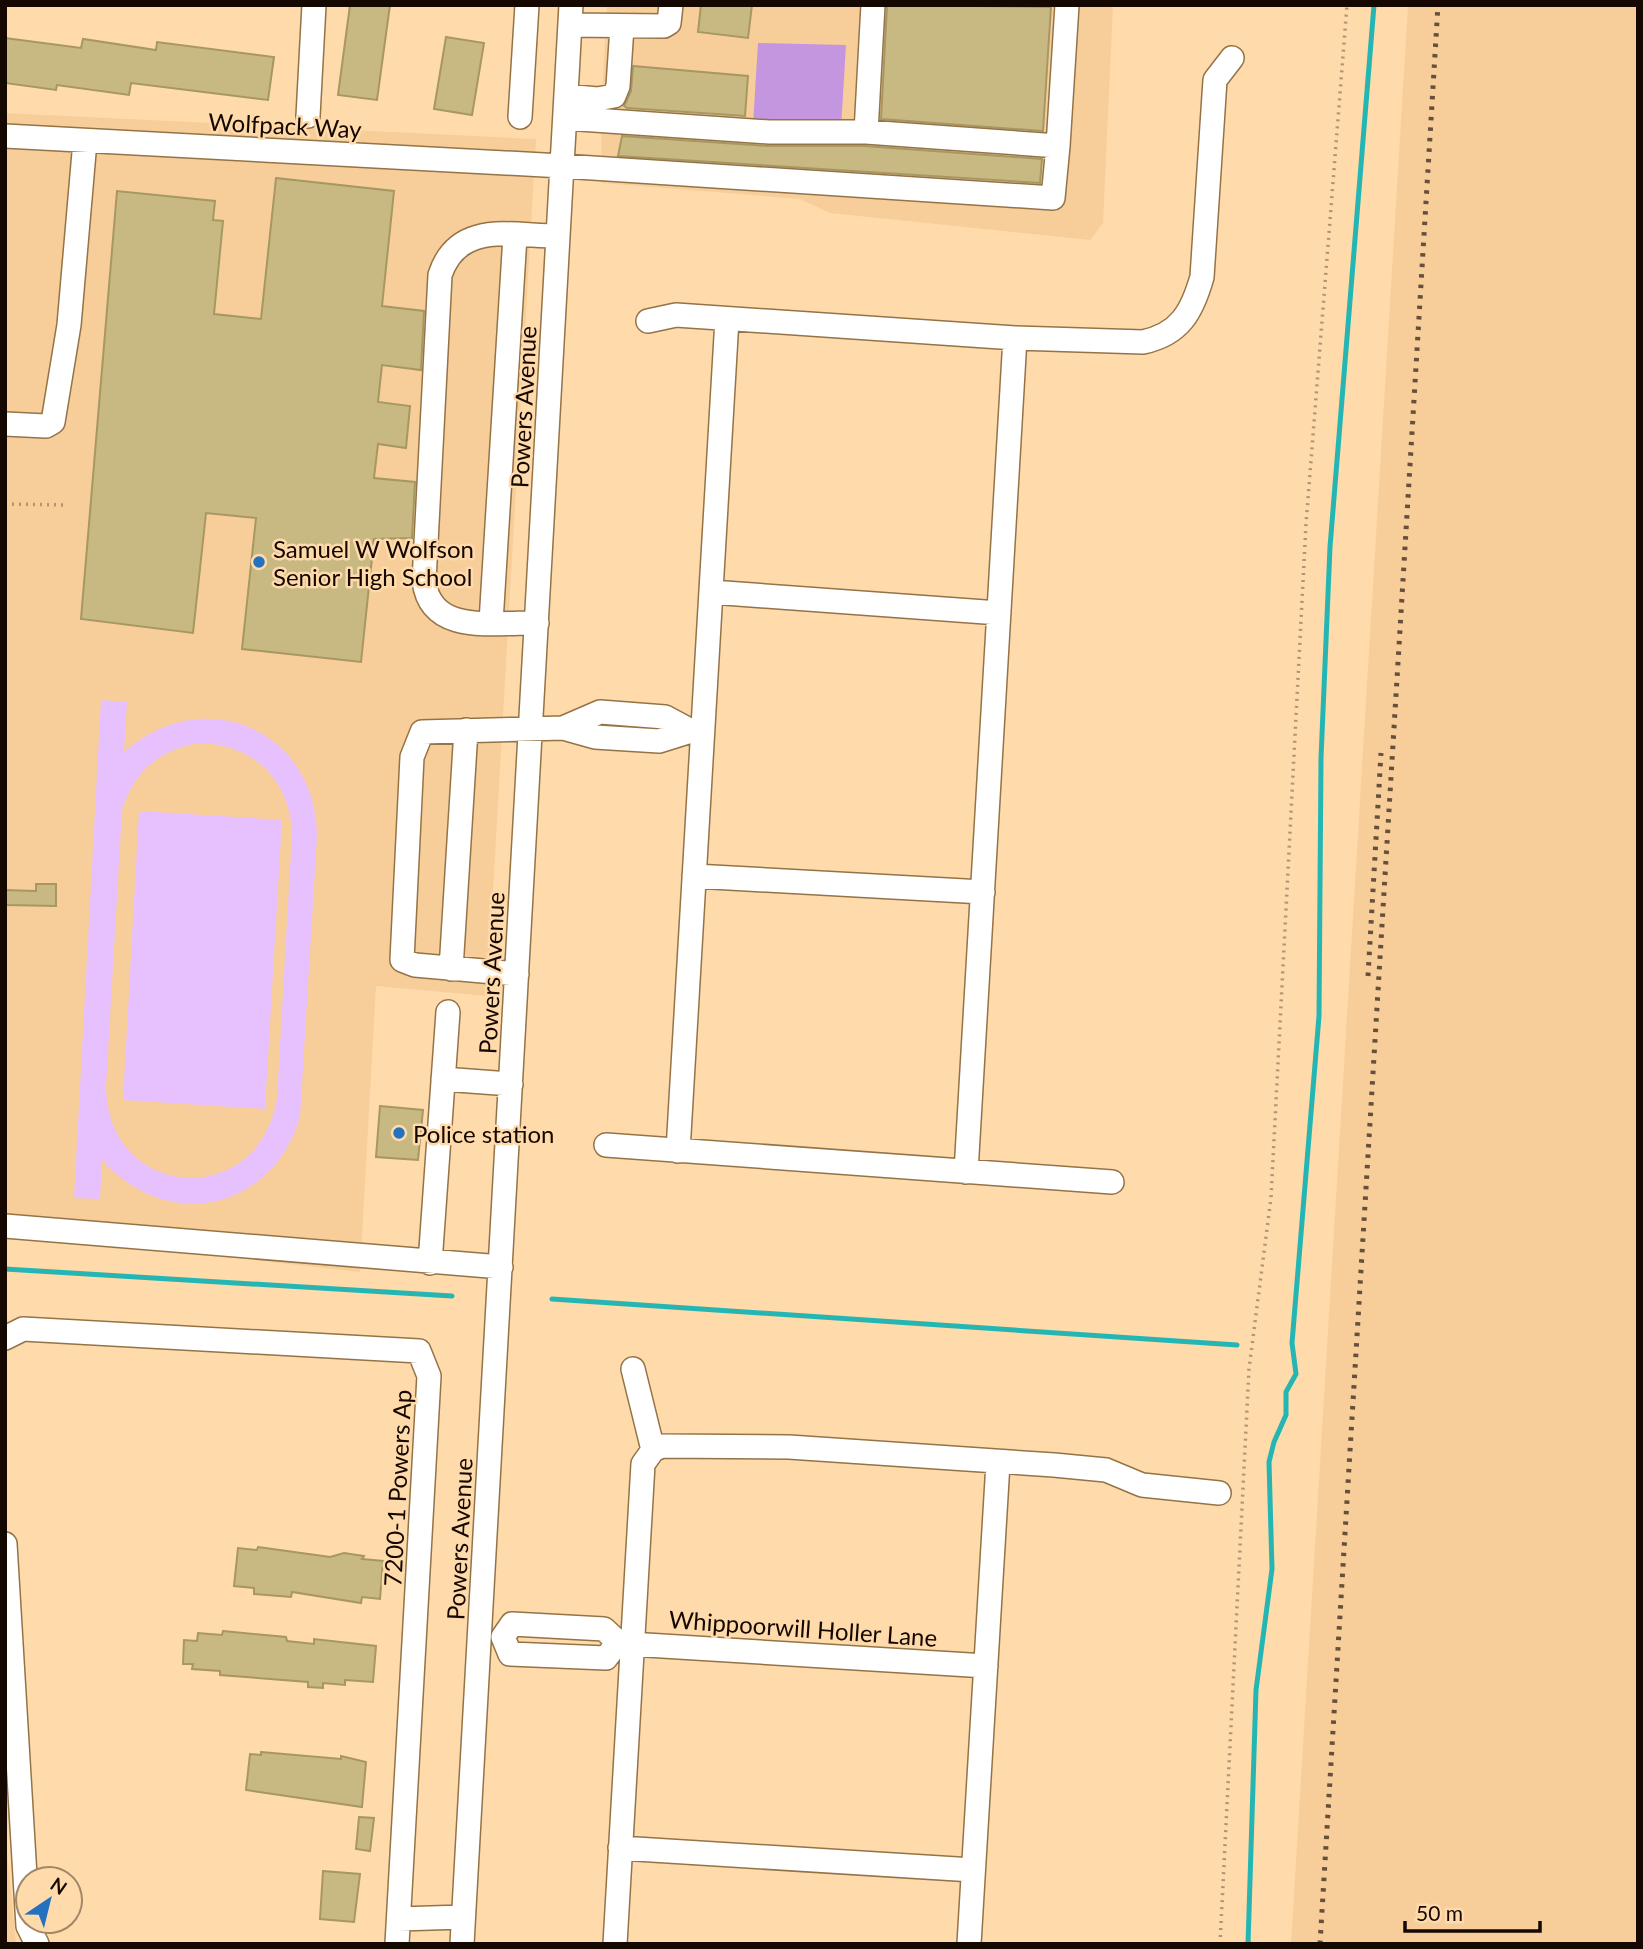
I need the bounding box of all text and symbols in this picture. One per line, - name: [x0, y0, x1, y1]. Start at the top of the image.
- street label: Wolfpack Way: [208, 107, 363, 144]
- street label: Powers Avenue: [504, 325, 542, 489]
- place label: Samuel W Wolfson Senior High School: [273, 534, 474, 591]
- marker: Samuel W Wolfson Senior High School: [251, 554, 267, 570]
- street label: Powers Avenue: [472, 891, 510, 1055]
- place label: Police station: [413, 1119, 554, 1148]
- marker: Police station: [391, 1125, 407, 1141]
- street label: 7200-1 Powers Ap: [377, 1389, 417, 1587]
- street label: Powers Avenue: [440, 1457, 478, 1621]
- street label: Whippoorwill Holler Lane: [668, 1604, 938, 1652]
- north arrow: [14, 1865, 84, 1935]
- text: N: [46, 1872, 72, 1899]
- scale bar: [1405, 1890, 1540, 1934]
- text: 50 m: [1416, 1900, 1463, 1925]

